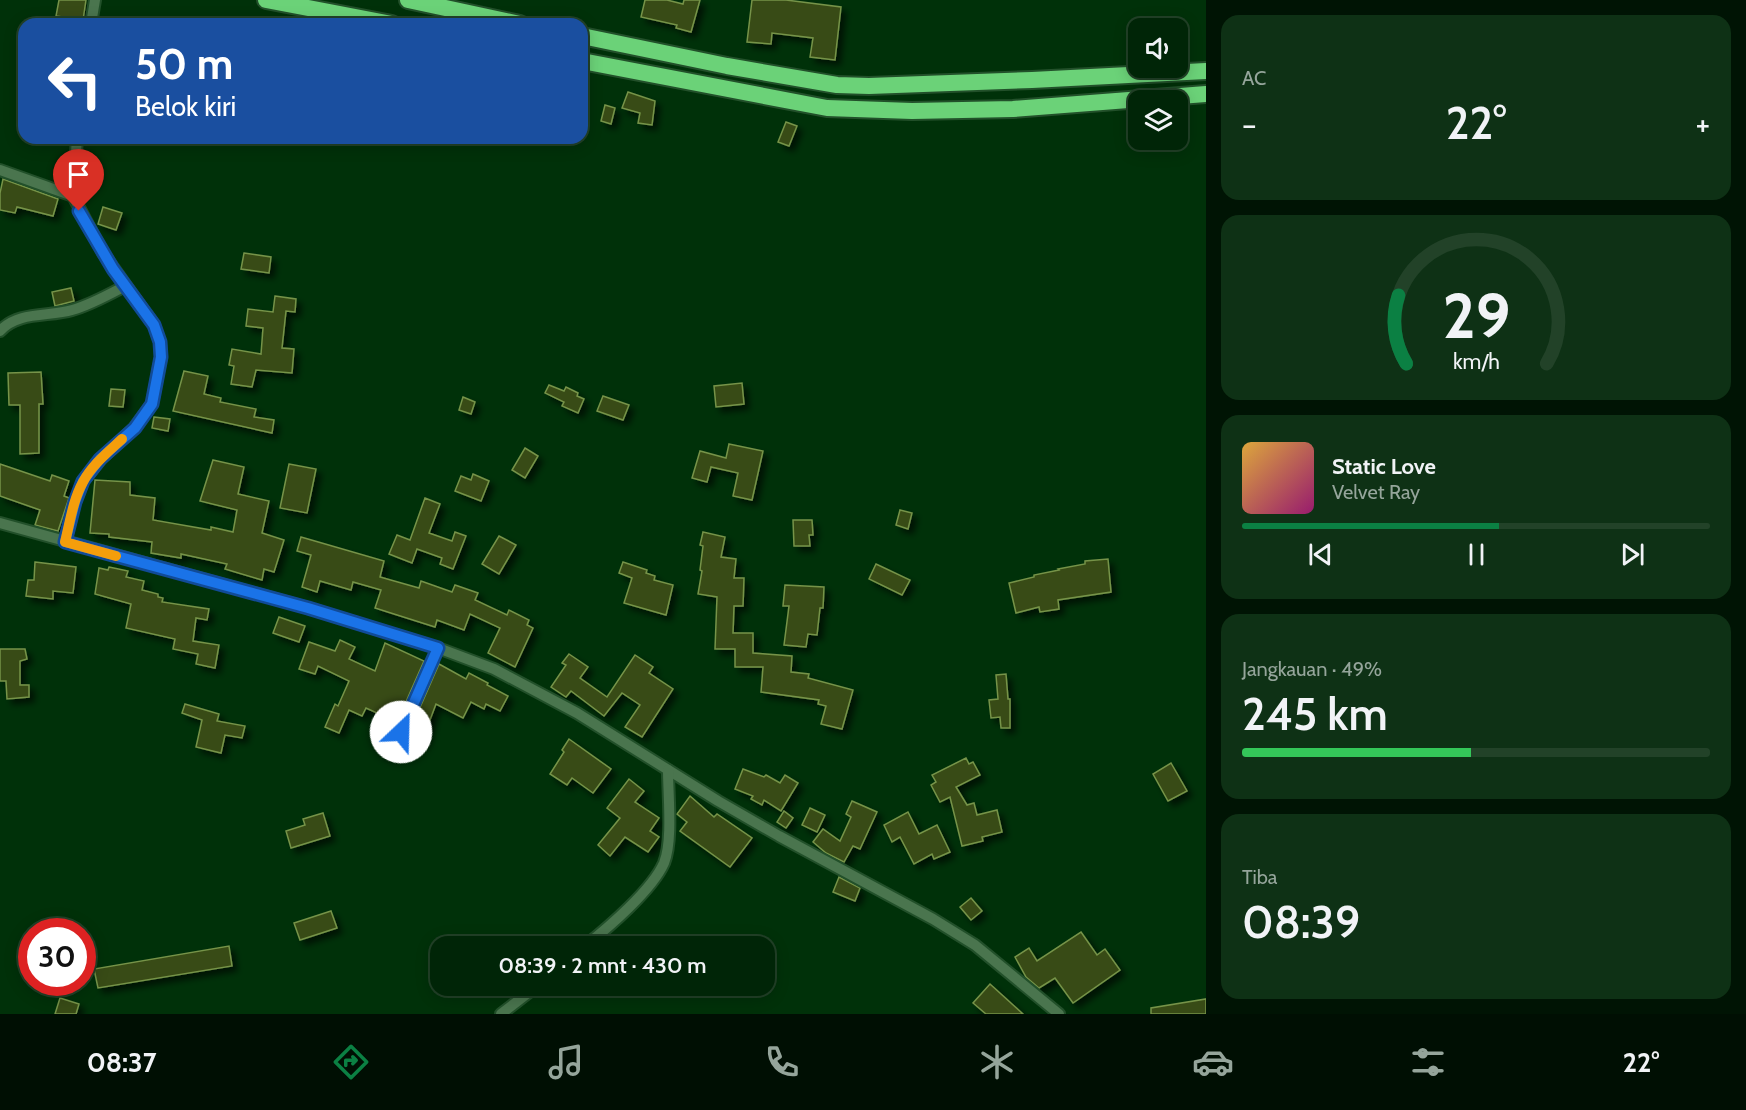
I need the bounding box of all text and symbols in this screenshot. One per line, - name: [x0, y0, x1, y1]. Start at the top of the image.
- map controls: [1128, 18, 1188, 150]
- button: sound: [1128, 18, 1188, 78]
- text: 50 m: [135, 38, 233, 90]
- icon: left: [36, 42, 114, 120]
- text: AC: [1242, 66, 1266, 90]
- text: Belok kiri: [135, 90, 236, 123]
- button: layers: [1128, 90, 1188, 150]
- text: 22°: [1446, 96, 1506, 150]
- text: −: [1242, 104, 1257, 144]
- text: +: [1695, 104, 1710, 144]
- pin: [53, 149, 104, 211]
- icon: arrive: [62, 158, 95, 191]
- text: 29: [1442, 278, 1510, 354]
- text: km/h: [1453, 349, 1499, 375]
- text: Static Love: [1332, 453, 1436, 480]
- text: Velvet Ray: [1332, 480, 1420, 504]
- icon: previous: [1304, 538, 1337, 571]
- icon: pause: [1460, 538, 1493, 571]
- icon: next: [1616, 538, 1649, 571]
- text: Jangkauan · 49%: [1242, 657, 1382, 681]
- text: 245 km: [1242, 687, 1388, 741]
- position arrow: [369, 700, 433, 764]
- text: Tiba: [1242, 865, 1277, 889]
- text: 08:39: [1242, 895, 1360, 949]
- speed limit sign: 30: [18, 918, 96, 996]
- text: 08:39 · 2 mnt · 430 m: [499, 952, 707, 979]
- icon: directions: [330, 1041, 372, 1083]
- icon: music: [545, 1041, 587, 1083]
- icon: phone: [761, 1041, 803, 1083]
- icon: climate: [976, 1041, 1018, 1083]
- icon: car: [1192, 1041, 1234, 1083]
- icon: filters: [1407, 1041, 1449, 1083]
- text: 08:37: [87, 1046, 156, 1079]
- text: 22°: [1623, 1046, 1659, 1079]

